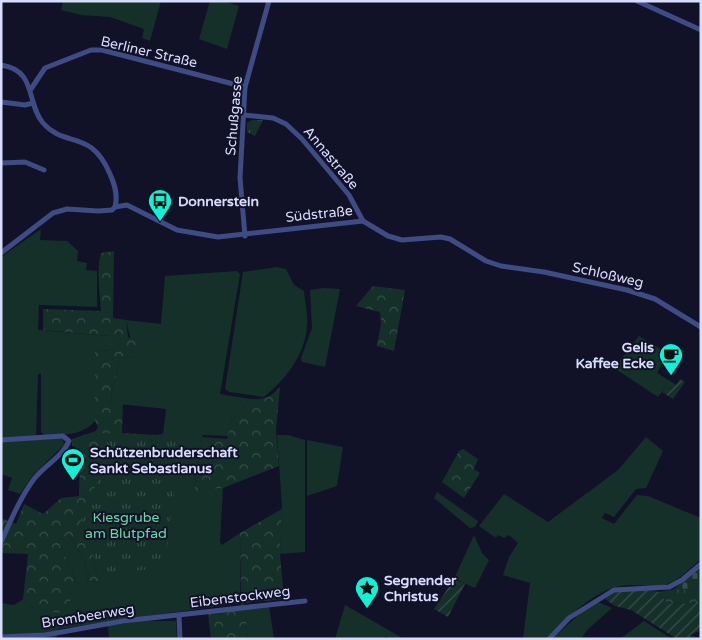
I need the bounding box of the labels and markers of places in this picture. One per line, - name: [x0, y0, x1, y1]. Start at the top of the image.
- bus stop icon: Donnerstein: [147, 188, 173, 222]
- place label: Donnerstein: [178, 193, 259, 210]
- place label: Gelis Kaffee Ecke: [575, 339, 654, 372]
- cafe icon: Gelis Kaffee Ecke: [658, 342, 684, 376]
- place label: Schützenbruderschaft Sankt Sebastianus: [90, 444, 238, 477]
- sports icon: Schützenbruderschaft Sankt Sebastianus: [60, 447, 86, 481]
- place label: Segnender Christus: [384, 572, 457, 605]
- place icon: Segnender Christus: [354, 575, 380, 609]

